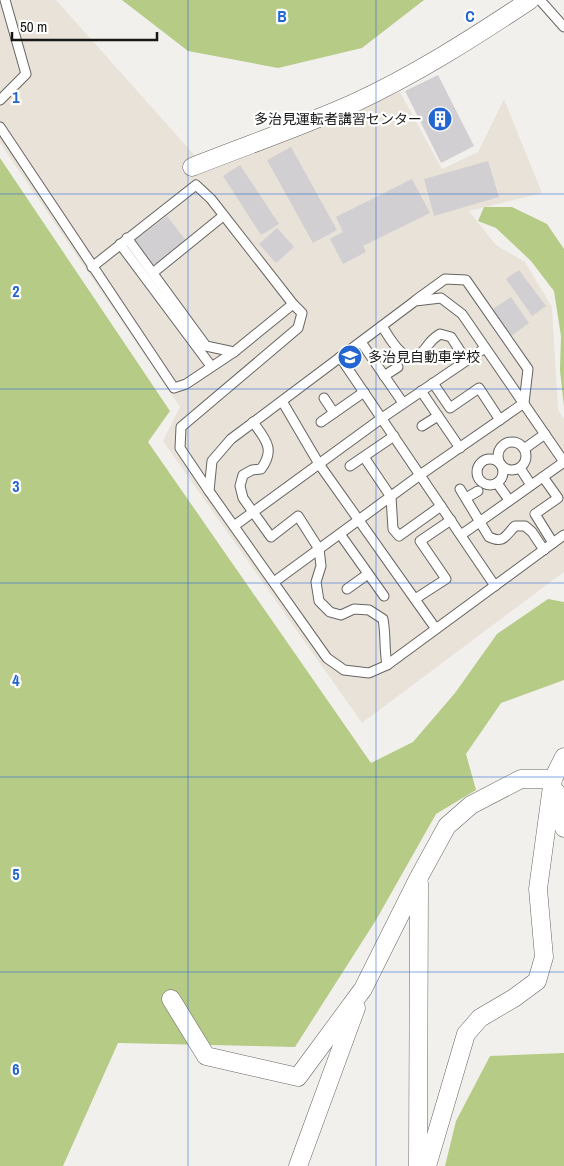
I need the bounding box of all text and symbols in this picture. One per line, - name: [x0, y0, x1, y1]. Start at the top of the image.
- text: B: [277, 5, 287, 27]
- text: C: [465, 5, 475, 27]
- scale bar: [12, 10, 158, 42]
- text: 50 m: [20, 16, 47, 37]
- text: 1: [12, 86, 20, 108]
- building icon: 多治見運転者講習センター: [427, 106, 453, 132]
- place label: 多治見運転者講習センター: [254, 110, 422, 128]
- text: 2: [12, 280, 20, 302]
- school or university icon: 多治見自動車学校: [337, 344, 363, 370]
- place label: 多治見自動車学校: [368, 348, 480, 366]
- text: 3: [12, 475, 20, 497]
- text: 4: [12, 669, 20, 691]
- text: 5: [12, 863, 20, 885]
- text: 6: [12, 1058, 20, 1080]

